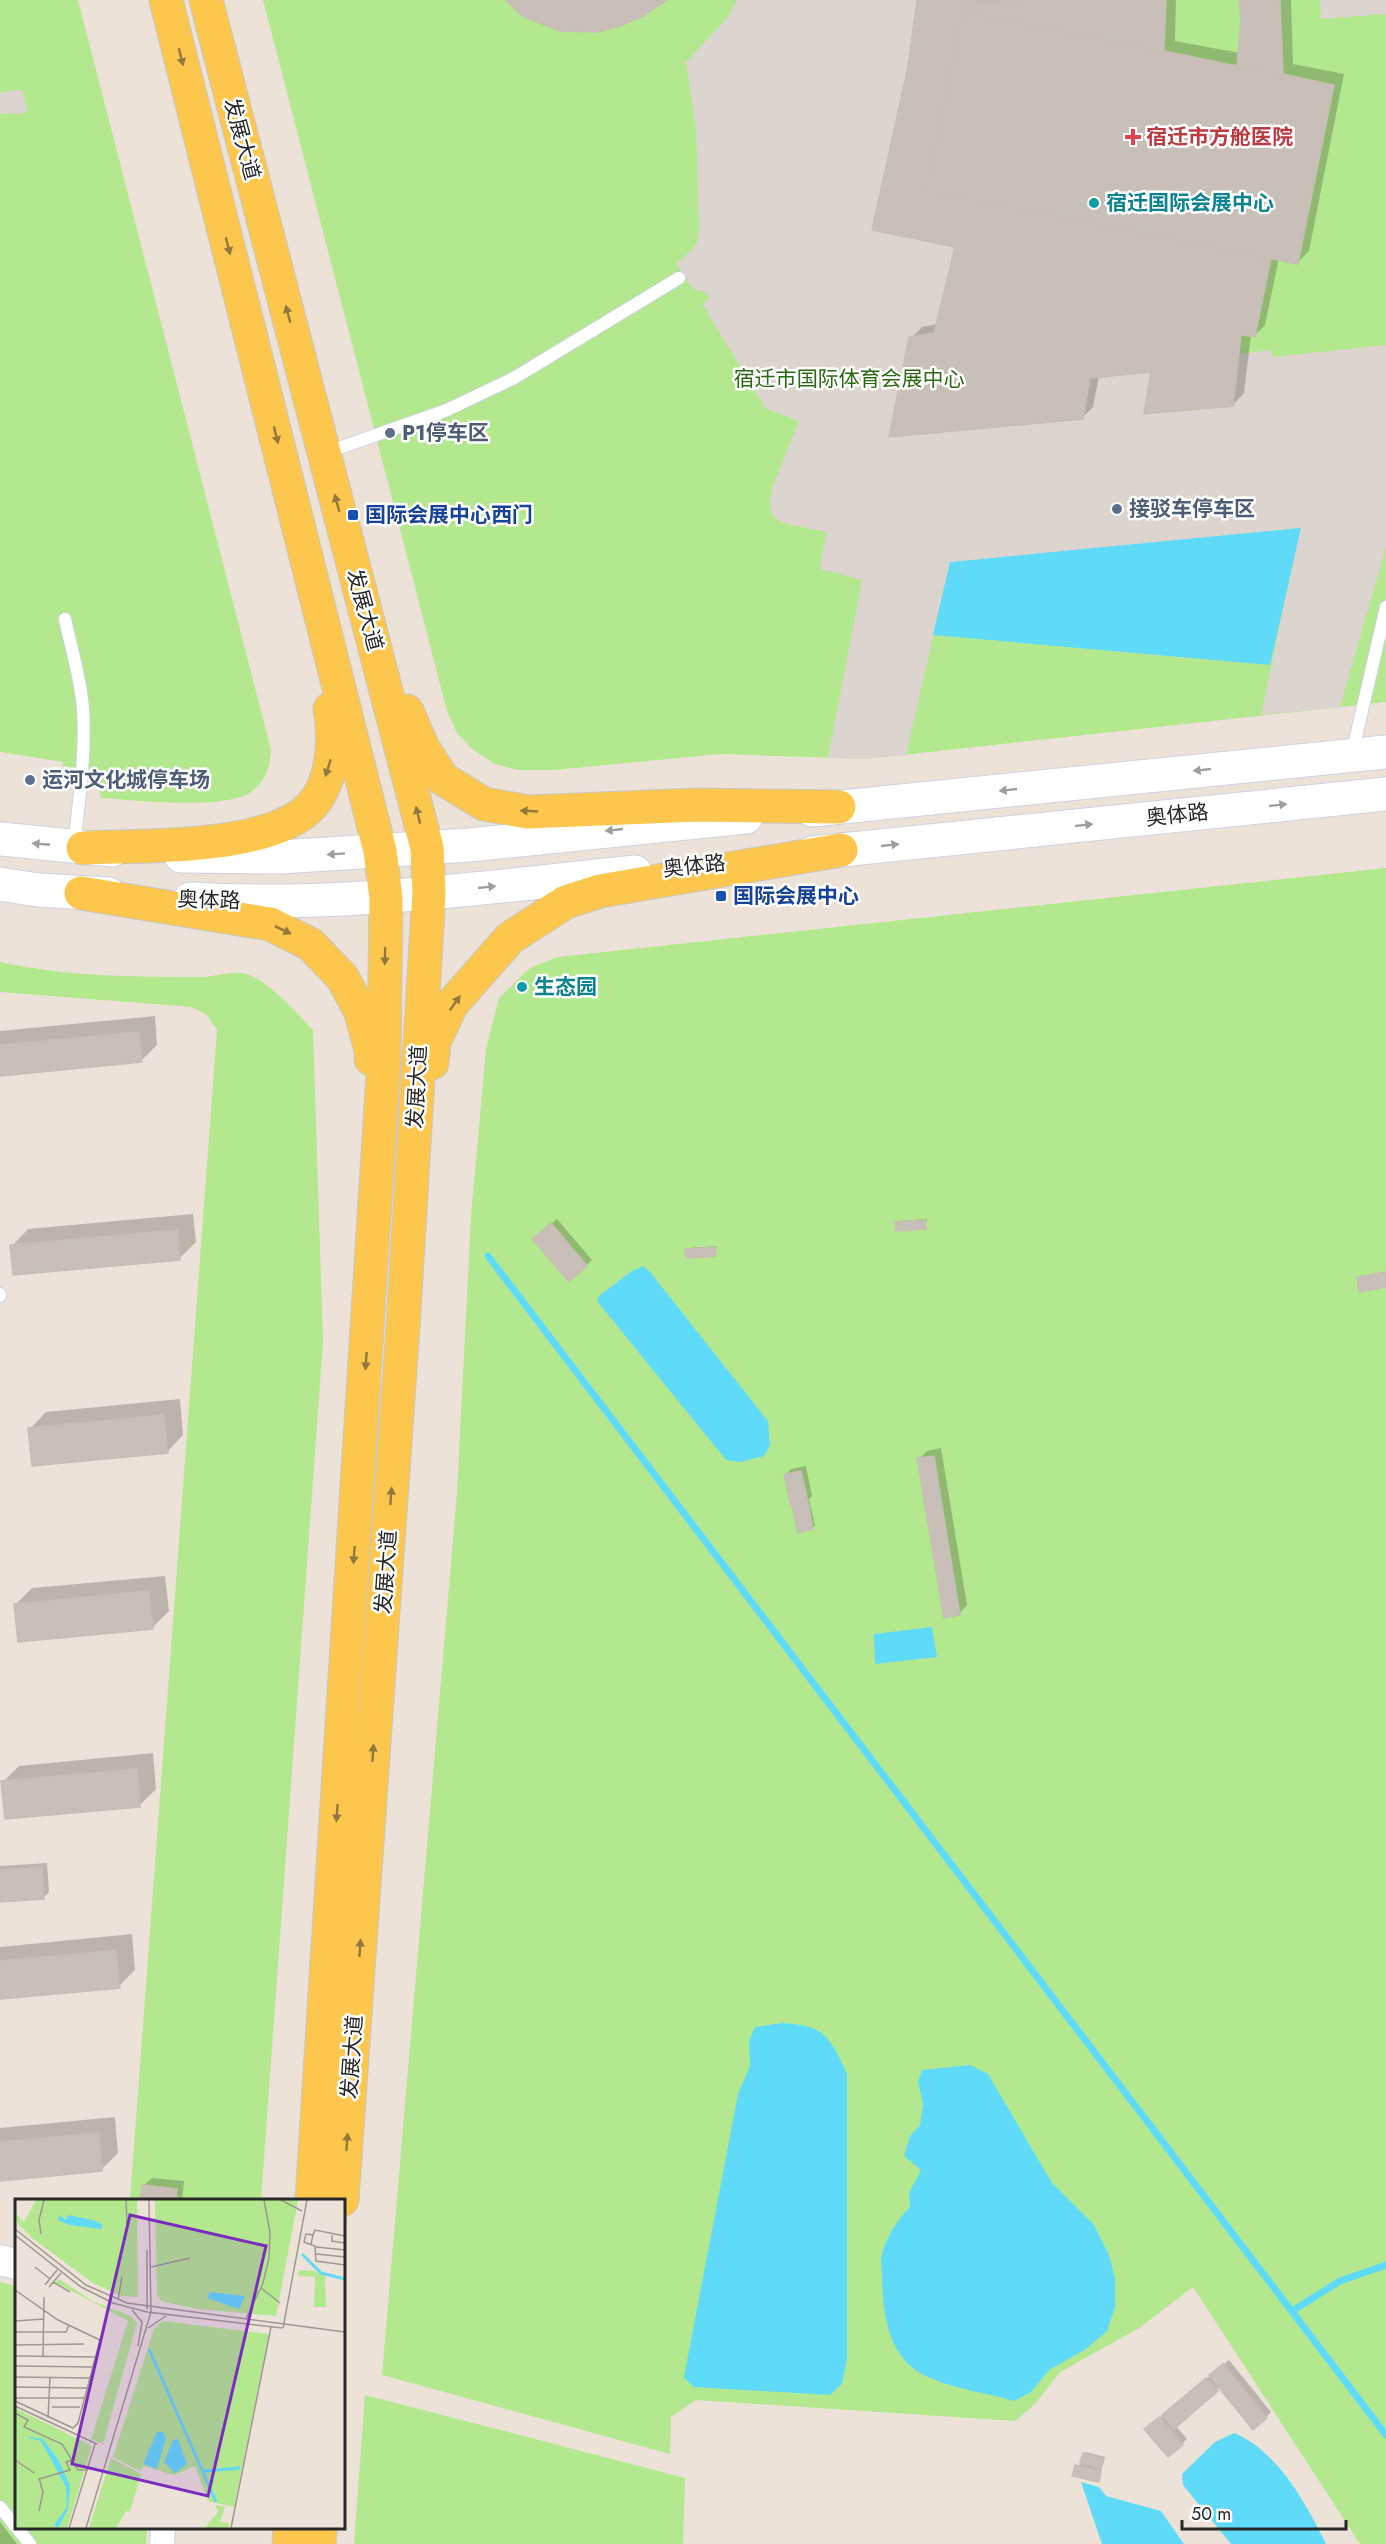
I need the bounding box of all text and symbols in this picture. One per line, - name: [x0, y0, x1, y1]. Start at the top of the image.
- one-way arrow: [176, 47, 186, 66]
- street label: 发展大道: [217, 95, 267, 183]
- place label: 宿迁市方舱医院: [1146, 122, 1293, 152]
- marker: 宿迁市方舱医院: [1124, 128, 1142, 146]
- place label: 宿迁国际会展中心: [1106, 188, 1274, 218]
- marker: 宿迁国际会展中心: [1087, 196, 1101, 210]
- one-way arrow: [224, 237, 234, 255]
- one-way arrow: [282, 305, 292, 323]
- park label: 宿迁市国际体育会展中心: [734, 364, 965, 394]
- place label: P1停车区: [402, 418, 489, 448]
- one-way arrow: [271, 426, 281, 444]
- marker: P1停车区: [383, 426, 397, 440]
- one-way arrow: [332, 494, 341, 512]
- place label: 接驳车停车区: [1129, 494, 1255, 524]
- place label: 国际会展中心西门: [365, 500, 533, 530]
- marker: 接驳车停车区: [1110, 502, 1124, 516]
- marker: 国际会展中心西门: [346, 508, 360, 522]
- street label: 发展大道: [340, 566, 390, 654]
- one-way arrow: [323, 759, 333, 777]
- place label: 运河文化城停车场: [42, 765, 210, 795]
- one-way arrow: [1193, 766, 1212, 775]
- marker: 运河文化城停车场: [23, 773, 37, 787]
- one-way arrow: [999, 786, 1018, 795]
- street label: 奥体路: [1144, 797, 1210, 833]
- one-way arrow: [1268, 800, 1287, 810]
- one-way arrow: [413, 806, 423, 824]
- one-way arrow: [519, 806, 538, 815]
- one-way arrow: [1074, 820, 1093, 830]
- one-way arrow: [604, 825, 623, 835]
- one-way arrow: [32, 839, 51, 849]
- one-way arrow: [880, 840, 899, 850]
- street label: 奥体路: [661, 848, 727, 884]
- one-way arrow: [326, 849, 345, 858]
- place label: 国际会展中心: [733, 881, 859, 911]
- one-way arrow: [478, 882, 497, 892]
- street label: 奥体路: [177, 884, 241, 916]
- marker: 国际会展中心: [714, 889, 728, 903]
- one-way arrow: [274, 925, 291, 935]
- one-way arrow: [380, 947, 390, 966]
- place label: 生态园: [534, 972, 597, 1002]
- marker: 生态园: [515, 980, 529, 994]
- one-way arrow: [449, 995, 461, 1011]
- street label: 发展大道: [400, 1044, 434, 1130]
- one-way arrow: [361, 1351, 371, 1370]
- one-way arrow: [387, 1486, 396, 1505]
- street label: 发展大道: [368, 1529, 404, 1615]
- one-way arrow: [349, 1546, 358, 1565]
- one-way arrow: [369, 1744, 378, 1763]
- one-way arrow: [332, 1803, 342, 1822]
- one-way arrow: [355, 1938, 365, 1957]
- street label: 发展大道: [334, 2014, 370, 2100]
- one-way arrow: [342, 2133, 351, 2152]
- inset map: [15, 2199, 345, 2529]
- scale bar: [1182, 2493, 1346, 2531]
- text: 50 m: [1191, 2501, 1231, 2527]

